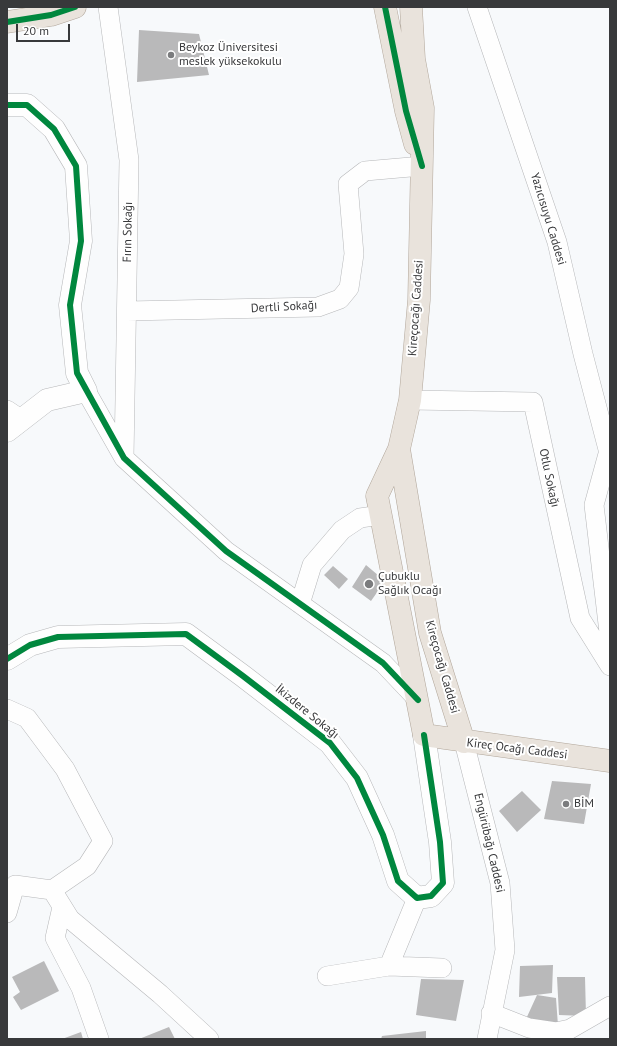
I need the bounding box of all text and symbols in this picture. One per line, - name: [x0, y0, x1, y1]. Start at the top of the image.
- scale bar: [18, 16, 72, 42]
- text: 20 m: [23, 23, 49, 38]
- place label: Beykoz Üniversitesi meslek yüksekokulu: [179, 41, 282, 69]
- marker: Beykoz Üniversitesi meslek yüksekokulu: [166, 50, 176, 60]
- street label: Yazıcısuyu Caddesi: [527, 171, 569, 267]
- street label: Fırın Sokağı: [120, 202, 136, 262]
- street label: Kireçocağı Caddesi: [405, 259, 427, 357]
- street label: Dertli Sokağı: [250, 298, 318, 316]
- street label: Otlu Sokağı: [536, 447, 562, 509]
- place label: Çubuklu Sağlık Ocağı: [378, 570, 442, 598]
- marker: Çubuklu Sağlık Ocağı: [363, 578, 375, 590]
- street label: Kireçocağı Caddesi: [422, 619, 462, 715]
- street label: İkizdere Sokağı: [272, 682, 342, 742]
- street label: Kireç Ocağı Caddesi: [466, 736, 568, 762]
- street label: Engürübağı Caddesi: [471, 792, 507, 894]
- place label: BİM: [574, 797, 594, 811]
- marker: BİM: [561, 799, 571, 809]

